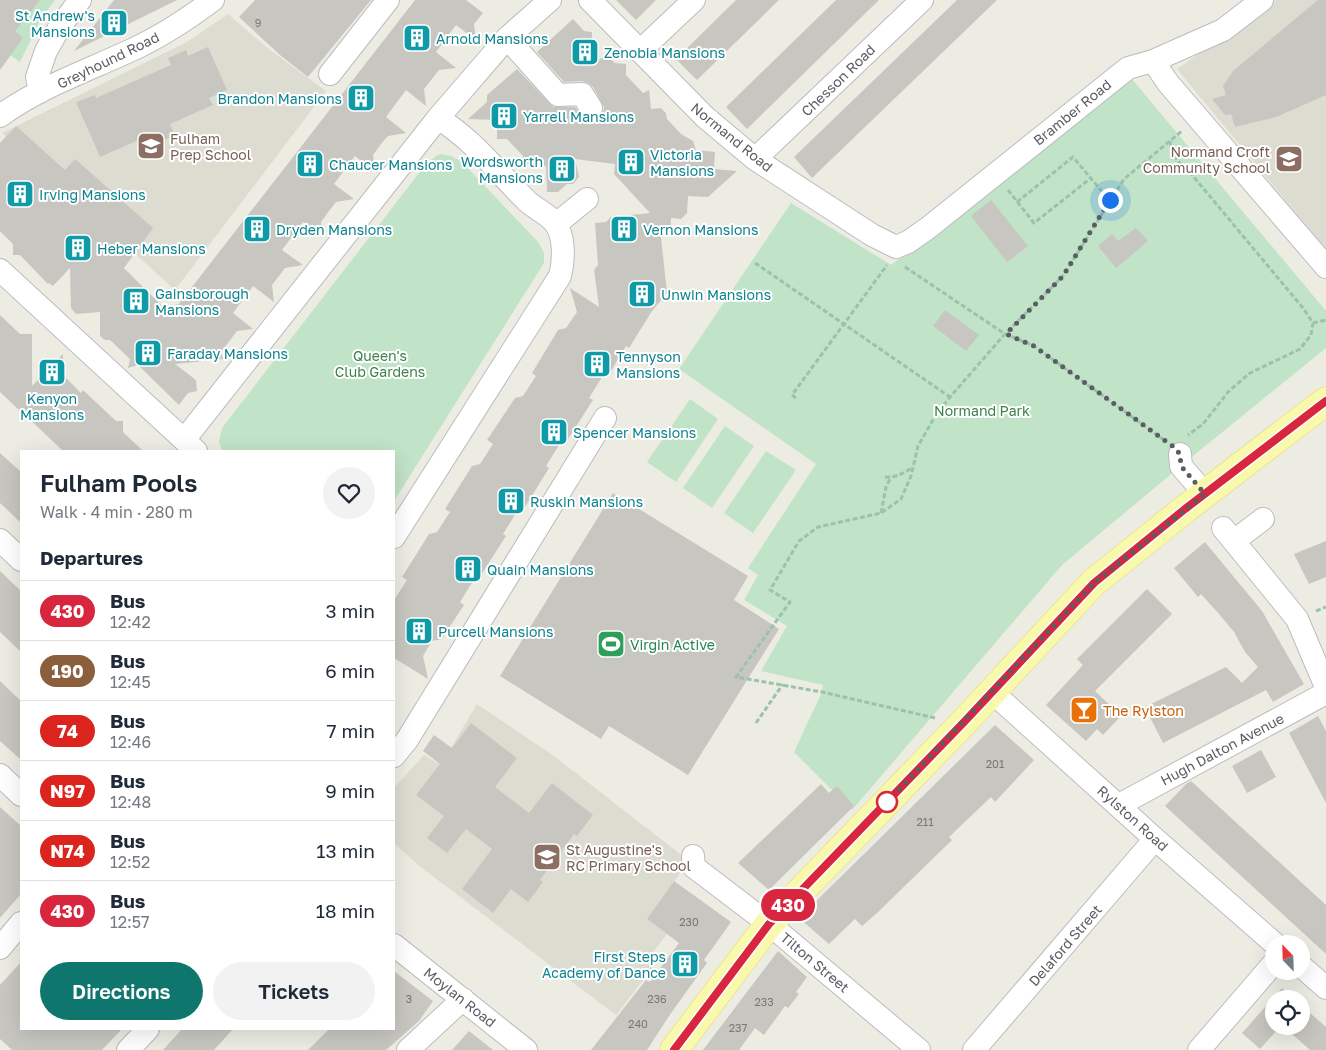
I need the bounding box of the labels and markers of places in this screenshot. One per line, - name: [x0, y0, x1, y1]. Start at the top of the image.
- place label: St Andrew's Mansions: [15, 7, 95, 40]
- building icon: St Andrew's Mansions: [99, 8, 129, 38]
- building icon: Arnold Mansions: [402, 23, 432, 53]
- place label: Arnold Mansions: [436, 30, 548, 47]
- building icon: Zenobia Mansions: [570, 37, 600, 67]
- place label: Zenobia Mansions: [604, 44, 725, 61]
- building icon: Brandon Mansions: [346, 83, 376, 113]
- place label: Brandon Mansions: [217, 90, 342, 107]
- building icon: Yarrell Mansions: [489, 101, 519, 131]
- place label: Yarrell Mansions: [523, 108, 634, 125]
- place label: Fulham Prep School: [170, 130, 251, 163]
- school or university icon: Fulham Prep School: [136, 131, 166, 161]
- place label: Normand Croft Community School: [1143, 143, 1270, 176]
- school or university icon: Normand Croft Community School: [1274, 144, 1304, 174]
- place label: Victoria Mansions: [650, 146, 714, 179]
- building icon: Victoria Mansions: [616, 147, 646, 177]
- building icon: Chaucer Mansions: [295, 149, 325, 179]
- place label: Wordsworth Mansions: [461, 153, 543, 186]
- building icon: Wordsworth Mansions: [547, 154, 577, 184]
- place label: Chaucer Mansions: [329, 156, 452, 173]
- building icon: Irving Mansions: [5, 179, 35, 209]
- place label: Irving Mansions: [39, 186, 146, 203]
- building icon: Dryden Mansions: [242, 214, 272, 244]
- building icon: Vernon Mansions: [609, 214, 639, 244]
- place label: Dryden Mansions: [276, 221, 392, 238]
- place label: Vernon Mansions: [643, 221, 758, 238]
- building icon: Heber Mansions: [63, 233, 93, 263]
- place label: Heber Mansions: [97, 240, 206, 257]
- building icon: Unwin Mansions: [627, 279, 657, 309]
- place label: Gainsborough Mansions: [155, 285, 249, 318]
- building icon: Gainsborough Mansions: [121, 286, 151, 316]
- place label: Unwin Mansions: [661, 286, 771, 303]
- building icon: Faraday Mansions: [133, 338, 163, 368]
- place label: Faraday Mansions: [167, 345, 288, 362]
- place label: Tennyson Mansions: [616, 348, 681, 381]
- building icon: Tennyson Mansions: [582, 349, 612, 379]
- building icon: Kenyon Mansions: [37, 357, 67, 387]
- place label: Kenyon Mansions: [20, 390, 84, 423]
- building icon: Spencer Mansions: [539, 417, 569, 447]
- place label: Spencer Mansions: [573, 424, 696, 441]
- building icon: Ruskin Mansions: [496, 486, 526, 516]
- place label: Ruskin Mansions: [530, 493, 643, 510]
- building icon: Quain Mansions: [453, 554, 483, 584]
- place label: Quain Mansions: [487, 561, 594, 578]
- building icon: Purcell Mansions: [404, 616, 434, 646]
- place label: Purcell Mansions: [438, 623, 553, 640]
- sports icon: Virgin Active: [596, 629, 626, 659]
- place label: Virgin Active: [630, 636, 715, 653]
- bar icon: The Rylston: [1069, 695, 1099, 725]
- place label: The Rylston: [1103, 702, 1184, 719]
- unlabelled marker: [876, 791, 898, 813]
- place label: St Augustine's RC Primary School: [566, 841, 691, 874]
- school or university icon: St Augustine's RC Primary School: [532, 842, 562, 872]
- place label: First Steps Academy of Dance: [542, 948, 666, 981]
- building icon: First Steps Academy of Dance: [670, 949, 700, 979]

